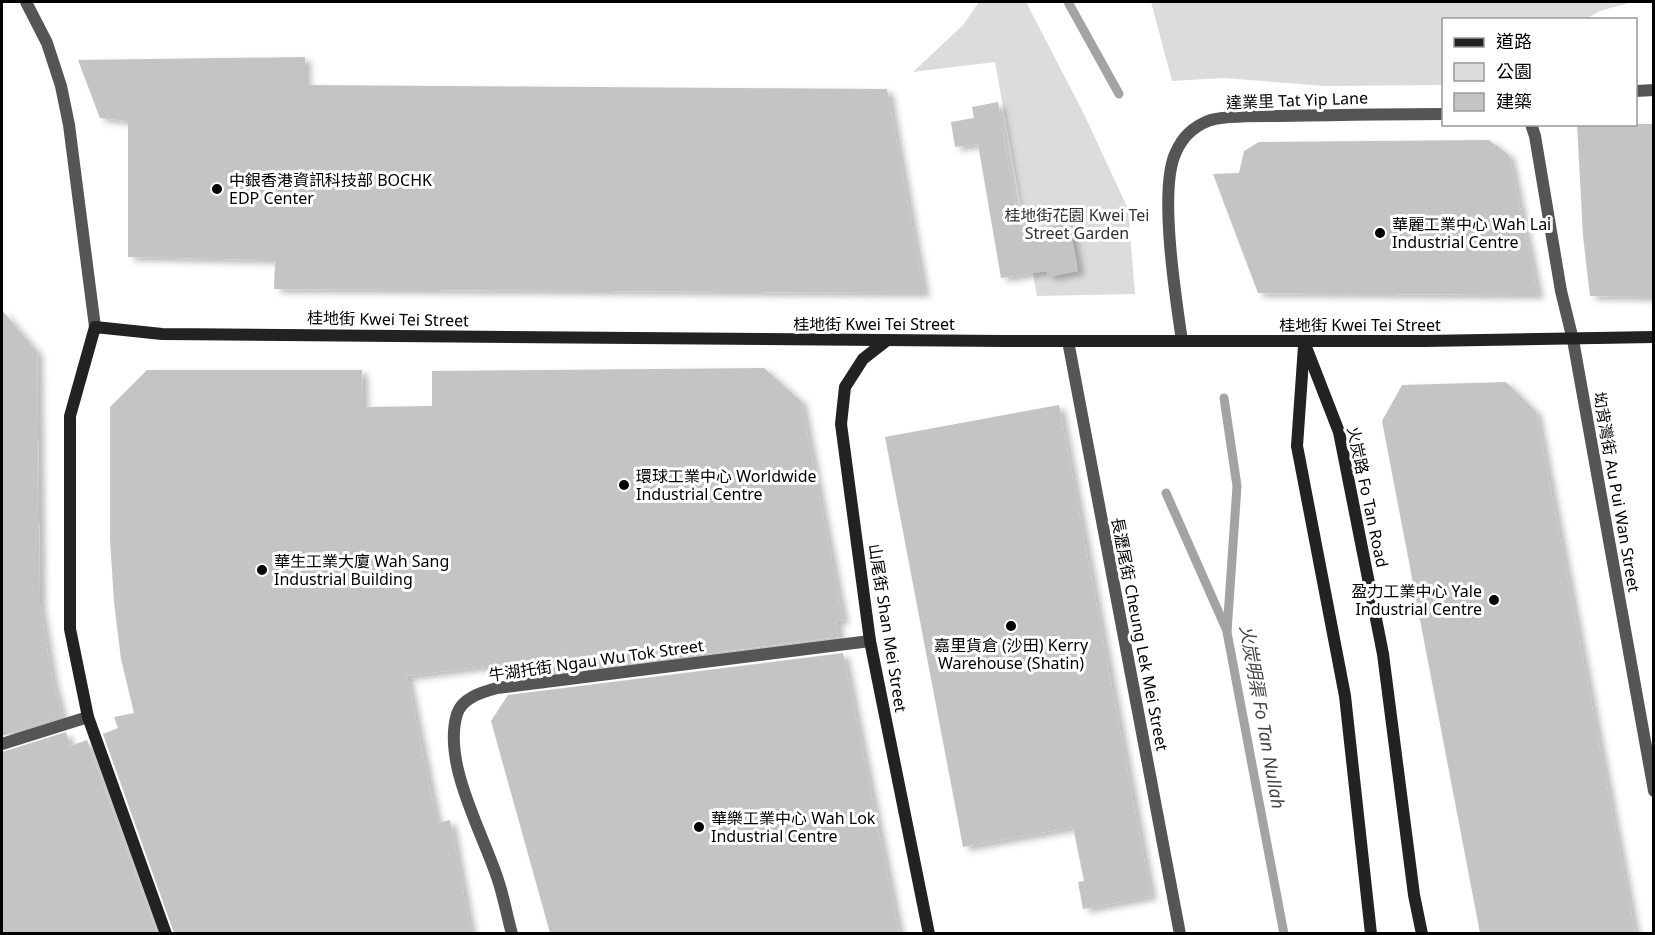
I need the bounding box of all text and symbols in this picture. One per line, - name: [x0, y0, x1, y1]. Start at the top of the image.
- legend: [1442, 18, 1637, 126]
- text: 道路: [1496, 29, 1532, 53]
- text: 公園: [1496, 59, 1532, 83]
- street label: 達業里 Tat Yip Lane: [1226, 87, 1368, 113]
- text: 建築: [1496, 89, 1532, 113]
- place label: 中銀香港資訊科技部 BOCHK EDP Center: [229, 169, 432, 209]
- marker: 中銀香港資訊科技部 BOCHK EDP Center: [210, 182, 224, 196]
- park label: 桂地街花園 Kwei Tei Street Garden: [1005, 204, 1149, 244]
- place label: 華麗工業中心 Wah Lai Industrial Centre: [1392, 213, 1551, 253]
- marker: 華麗工業中心 Wah Lai Industrial Centre: [1373, 226, 1387, 240]
- street label: 桂地街 Kwei Tei Street: [307, 307, 469, 331]
- street label: 桂地街 Kwei Tei Street: [793, 313, 955, 335]
- street label: 桂地街 Kwei Tei Street: [1279, 314, 1441, 336]
- street label: 㘭背灣街 Au Pui Wan Street: [1589, 390, 1645, 594]
- street label: 火炭路 Fo Tan Road: [1342, 425, 1394, 569]
- place label: 環球工業中心 Worldwide Industrial Centre: [636, 465, 817, 505]
- marker: 環球工業中心 Worldwide Industrial Centre: [617, 478, 631, 492]
- street label: 長瀝尾街 Cheung Lek Mei Street: [1107, 515, 1174, 753]
- street label: 山尾街 Shan Mei Street: [864, 542, 912, 714]
- place label: 華生工業大廈 Wah Sang Industrial Building: [274, 550, 449, 590]
- marker: 華生工業大廈 Wah Sang Industrial Building: [255, 563, 269, 577]
- place label: 盈力工業中心 Yale Industrial Centre: [1351, 580, 1482, 620]
- marker: 盈力工業中心 Yale Industrial Centre: [1487, 593, 1501, 607]
- marker: 嘉里貨倉 (沙田) Kerry Warehouse (Shatin): [1004, 619, 1018, 633]
- water label: 火炭明渠 Fo Tan Nullah: [1235, 623, 1291, 811]
- street label: 牛湖托街 Ngau Wu Tok Street: [487, 634, 705, 686]
- place label: 嘉里貨倉 (沙田) Kerry Warehouse (Shatin): [934, 634, 1089, 674]
- place label: 華樂工業中心 Wah Lok Industrial Centre: [711, 807, 876, 847]
- marker: 華樂工業中心 Wah Lok Industrial Centre: [692, 820, 706, 834]

